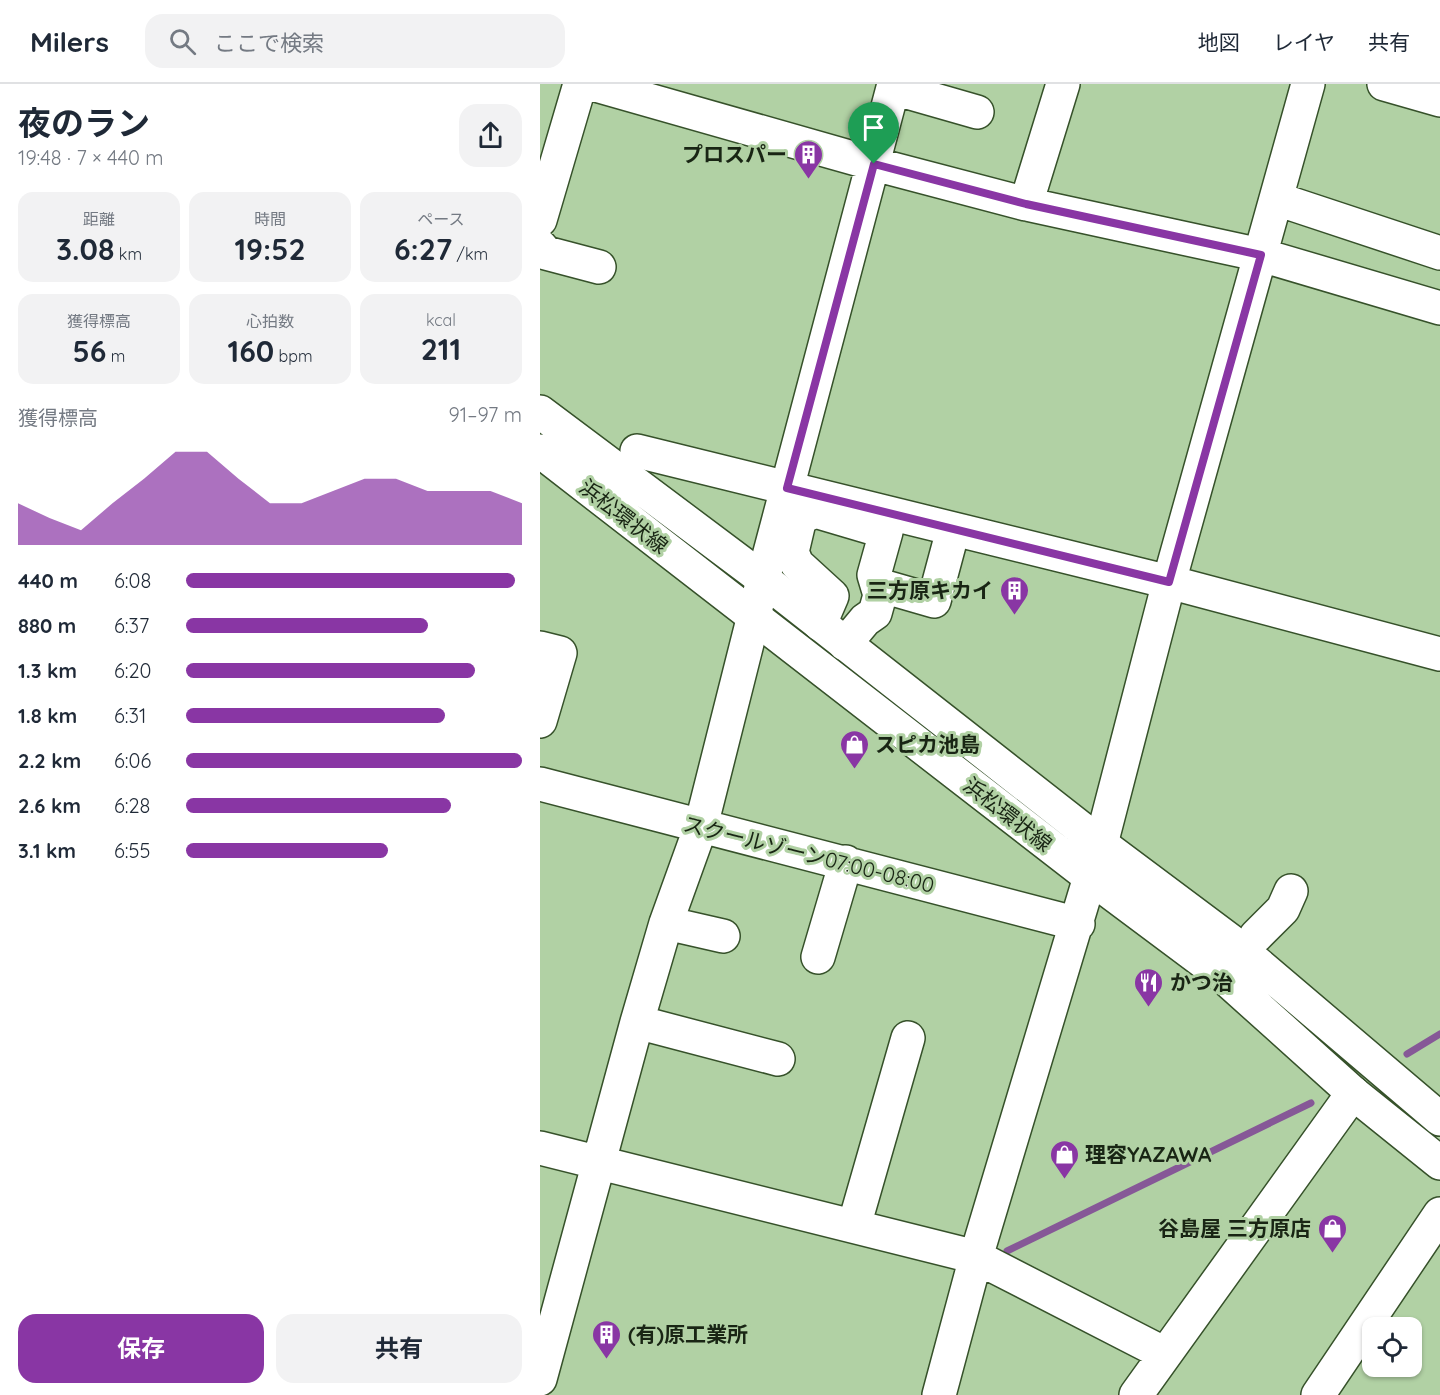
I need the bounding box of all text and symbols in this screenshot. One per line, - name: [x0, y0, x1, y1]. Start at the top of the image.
- search box: [145, 14, 565, 68]
- text: Milers: [30, 24, 109, 59]
- icon: search: [166, 25, 199, 58]
- text: ここで検索: [214, 29, 324, 57]
- text: 地図: [1198, 29, 1240, 55]
- text: レイヤ: [1273, 29, 1335, 55]
- text: 共有: [1368, 29, 1410, 55]
- text: 夜のラン: [18, 102, 150, 143]
- pin: [848, 102, 899, 164]
- button: share: [459, 104, 522, 167]
- icon: arrive: [857, 111, 890, 144]
- building icon: プロスパー: [792, 138, 824, 180]
- place label: プロスパー: [682, 141, 787, 167]
- text: 19:48 · 7 × 440 m: [18, 145, 164, 170]
- text: 距離: [83, 209, 115, 229]
- text: 時間: [254, 209, 286, 229]
- text: ペース: [417, 209, 465, 229]
- text: 3.08: [56, 230, 114, 268]
- text: 19:52: [234, 230, 306, 268]
- text: 6:27: [394, 230, 452, 268]
- text: km: [114, 244, 142, 264]
- text: /km: [452, 244, 488, 264]
- text: kcal: [426, 310, 456, 330]
- text: 獲得標高: [67, 311, 131, 331]
- text: 心拍数: [246, 311, 294, 331]
- text: 211: [421, 330, 461, 368]
- text: 56: [73, 332, 106, 370]
- text: 160: [227, 332, 274, 370]
- text: m: [106, 346, 125, 366]
- text: bpm: [274, 346, 313, 366]
- text: 91–97 m: [449, 402, 522, 427]
- text: 獲得標高: [18, 405, 98, 430]
- street label: 浜松環状線: [575, 473, 673, 559]
- text: 440 m: [18, 568, 78, 593]
- text: 6:08: [114, 568, 151, 593]
- building icon: 三方原キカイ: [998, 574, 1030, 616]
- place label: 三方原キカイ: [867, 577, 993, 603]
- text: 880 m: [18, 613, 76, 638]
- text: 6:37: [114, 613, 149, 638]
- text: 1.3 km: [18, 658, 77, 683]
- text: 6:20: [114, 658, 151, 683]
- text: 1.8 km: [18, 703, 77, 728]
- text: 6:31: [114, 703, 146, 728]
- shop icon: スピカ池島: [838, 728, 870, 770]
- place label: スピカ池島: [875, 731, 980, 757]
- text: 2.2 km: [18, 748, 81, 773]
- text: 6:06: [114, 748, 151, 773]
- street label: 浜松環状線: [959, 771, 1057, 857]
- text: 2.6 km: [18, 793, 81, 818]
- text: 6:28: [114, 793, 150, 818]
- street label: スクールゾーン07:00-08:00: [681, 810, 937, 898]
- text: 3.1 km: [18, 838, 76, 863]
- text: 6:55: [114, 838, 150, 863]
- restaurant icon: かつ治: [1133, 966, 1165, 1008]
- place label: かつ治: [1170, 969, 1233, 995]
- shop icon: 理容YAZAWA: [1048, 1138, 1080, 1180]
- place label: 理容YAZAWA: [1085, 1141, 1212, 1167]
- shop icon: 谷島屋 三方原店: [1316, 1212, 1348, 1254]
- place label: 谷島屋 三方原店: [1158, 1215, 1311, 1241]
- button: 保存: [18, 1314, 264, 1383]
- button: 共有: [276, 1314, 522, 1383]
- map controls: [1362, 1317, 1422, 1377]
- button: locate: [1362, 1317, 1422, 1377]
- building icon: (有)原工業所: [591, 1318, 623, 1360]
- place label: (有)原工業所: [628, 1321, 748, 1347]

